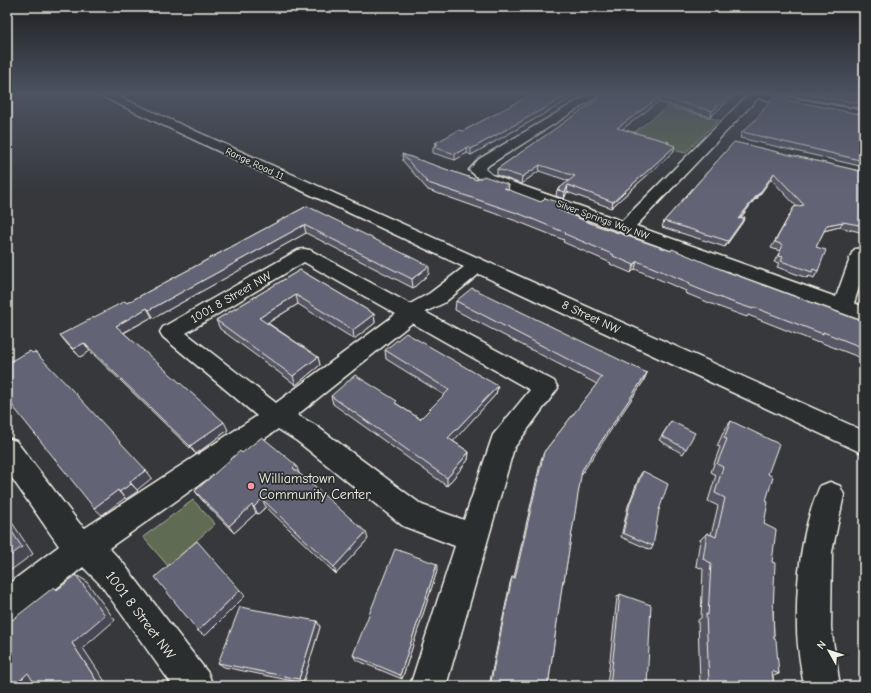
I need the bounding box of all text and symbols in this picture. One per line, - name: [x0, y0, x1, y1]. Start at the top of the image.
- street label: Range Road 11: [223, 145, 286, 183]
- street label: Silver Springs Way NW: [555, 198, 651, 242]
- street label: 1001 8 Street NW: [188, 268, 274, 326]
- street label: 8 Street NW: [560, 297, 623, 337]
- place label: Williamstown Community Center: [259, 470, 371, 503]
- marker: Williamstown Community Center: [246, 481, 256, 491]
- street label: 1001 8 Street NW: [102, 568, 180, 663]
- north arrow: [809, 631, 849, 671]
- text: N: [814, 638, 829, 652]

